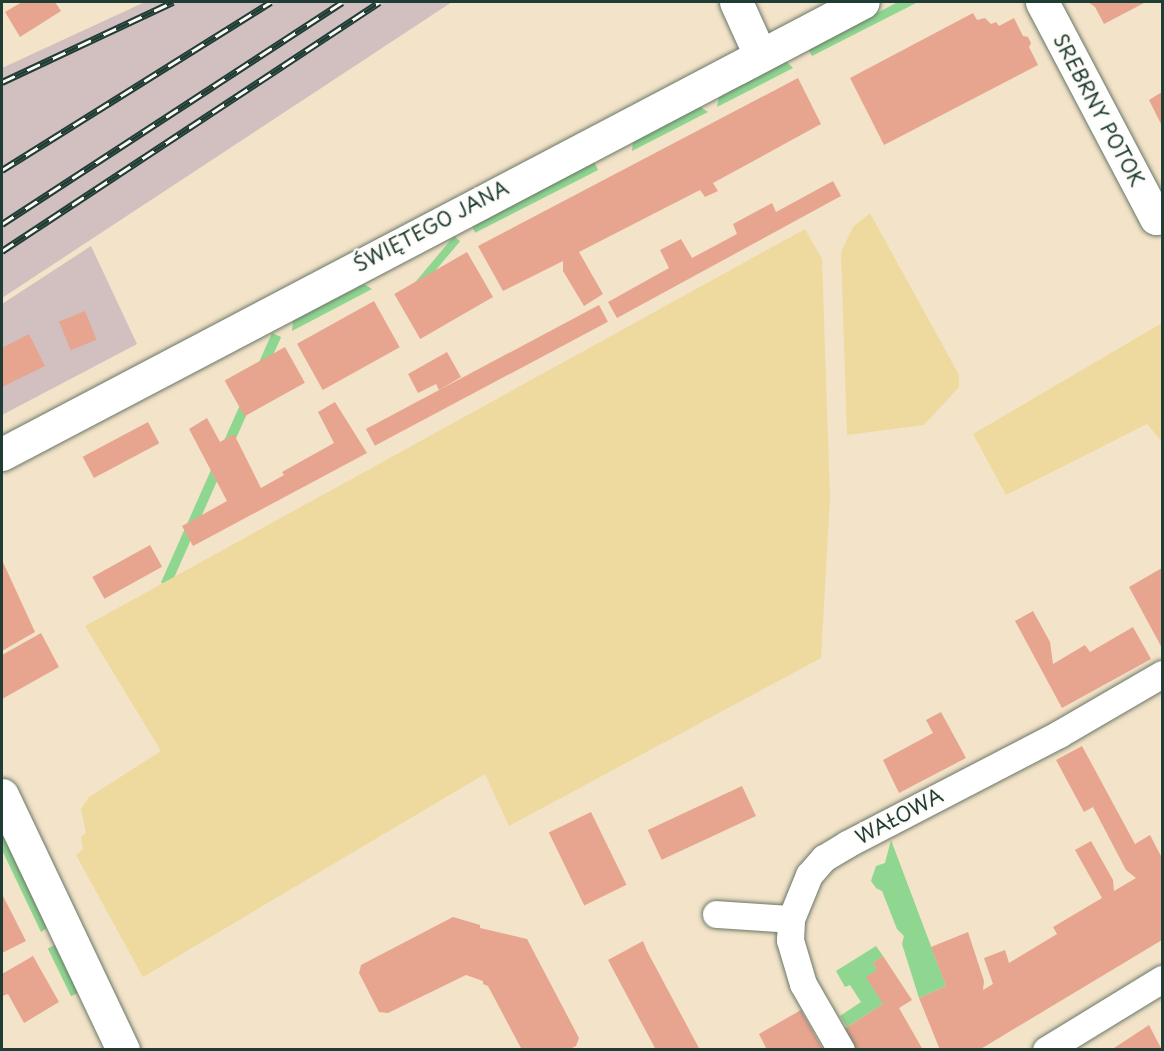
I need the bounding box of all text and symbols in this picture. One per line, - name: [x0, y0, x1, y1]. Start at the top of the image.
- street label: SREBRNY POTOK: [1049, 30, 1149, 190]
- street label: ŚWIĘTEGO JANA: [349, 175, 513, 277]
- street label: WAŁOWA: [851, 783, 947, 849]

